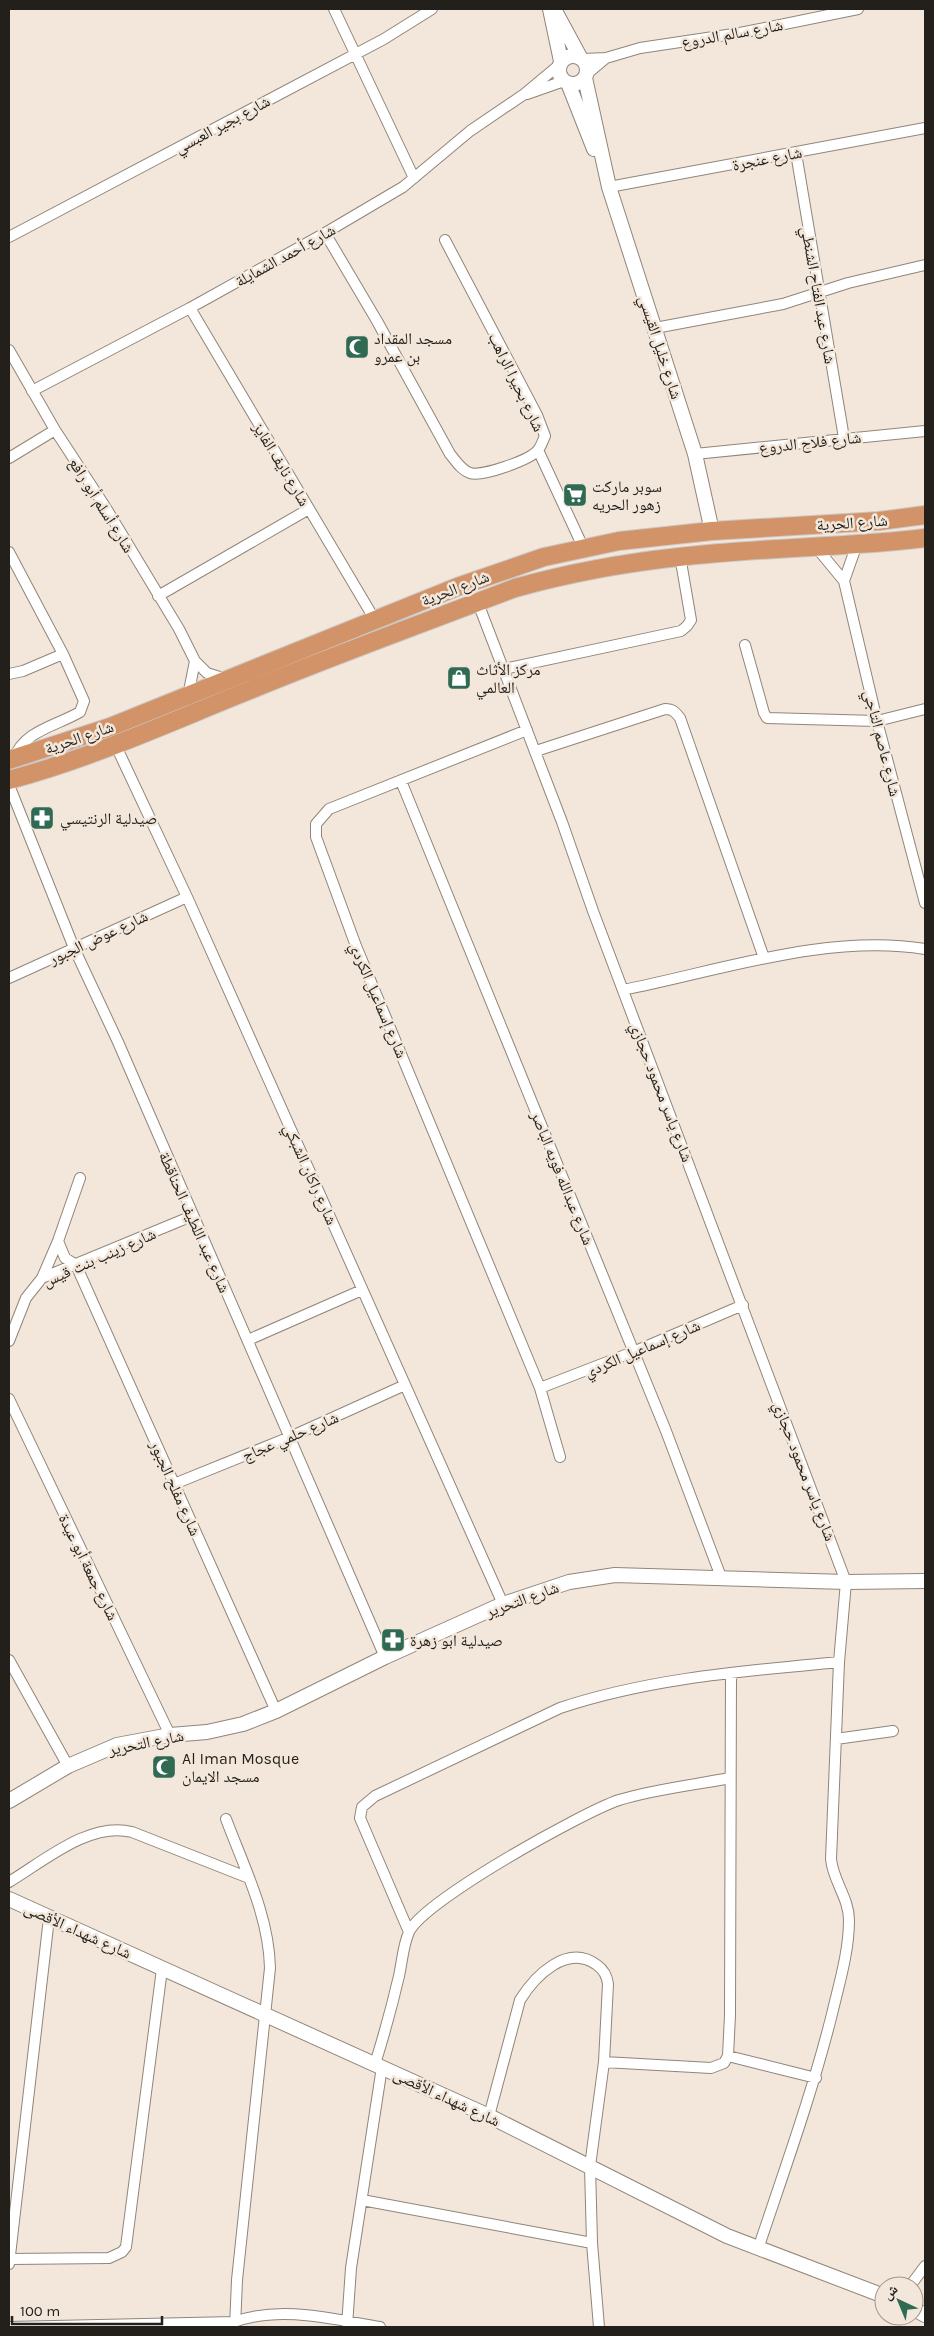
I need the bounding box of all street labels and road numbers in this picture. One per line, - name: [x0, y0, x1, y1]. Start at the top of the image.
- street label: شارع سالم الدروع: [680, 15, 784, 53]
- street label: شارع بجير العبسي: [171, 91, 275, 160]
- street label: شارع عنجرة: [731, 142, 804, 176]
- street label: شارع أحمد الشمايلة: [232, 220, 339, 292]
- street label: شارع عبد الفتاح الشنطي: [794, 225, 840, 366]
- street label: شارع خليل القيسي: [632, 293, 686, 402]
- street label: شارع بحيرا الراهب: [483, 330, 549, 435]
- street label: شارع نايف الفايز: [248, 418, 314, 510]
- street label: شارع فلاح الدروع: [758, 428, 862, 458]
- street label: شارع أسلم أبو رافع: [64, 454, 138, 557]
- street label: شارع الحرية: [816, 511, 888, 535]
- street label: شارع الحرية: [419, 567, 492, 611]
- street label: شارع عاصم التاجي: [857, 688, 905, 799]
- street label: شارع الحرية: [42, 717, 116, 759]
- street label: شارع عوض الجبور: [45, 906, 151, 970]
- street label: شارع إسماعيل الكردي: [343, 939, 411, 1062]
- street label: شارع ياسر محمود حجازي: [623, 1020, 697, 1166]
- street label: شارع عبدالله فويه الباصر: [526, 1108, 598, 1248]
- street label: شارع راكان الشبكي: [277, 1121, 341, 1229]
- street label: شارع عبد اللطيف الحناقطة: [154, 1149, 234, 1296]
- street label: شارع زينب بنت قيس: [40, 1224, 159, 1292]
- street label: شارع إسماعيل الكردي: [581, 1316, 704, 1384]
- street label: شارع ياسر محمود حجازي: [766, 1399, 840, 1545]
- street label: شارع حلمي عجاج: [239, 1408, 342, 1468]
- street label: شارع مفلح الجبور: [145, 1437, 205, 1539]
- street label: شارع جمعة أبو عيدة: [54, 1511, 123, 1624]
- street label: شارع التحرير: [482, 1578, 562, 1623]
- street label: شارع التحرير: [106, 1726, 186, 1760]
- street label: شارع شهداء الأقصى: [21, 1898, 134, 1963]
- street label: شارع شهداء الأقصى: [390, 2064, 503, 2131]

